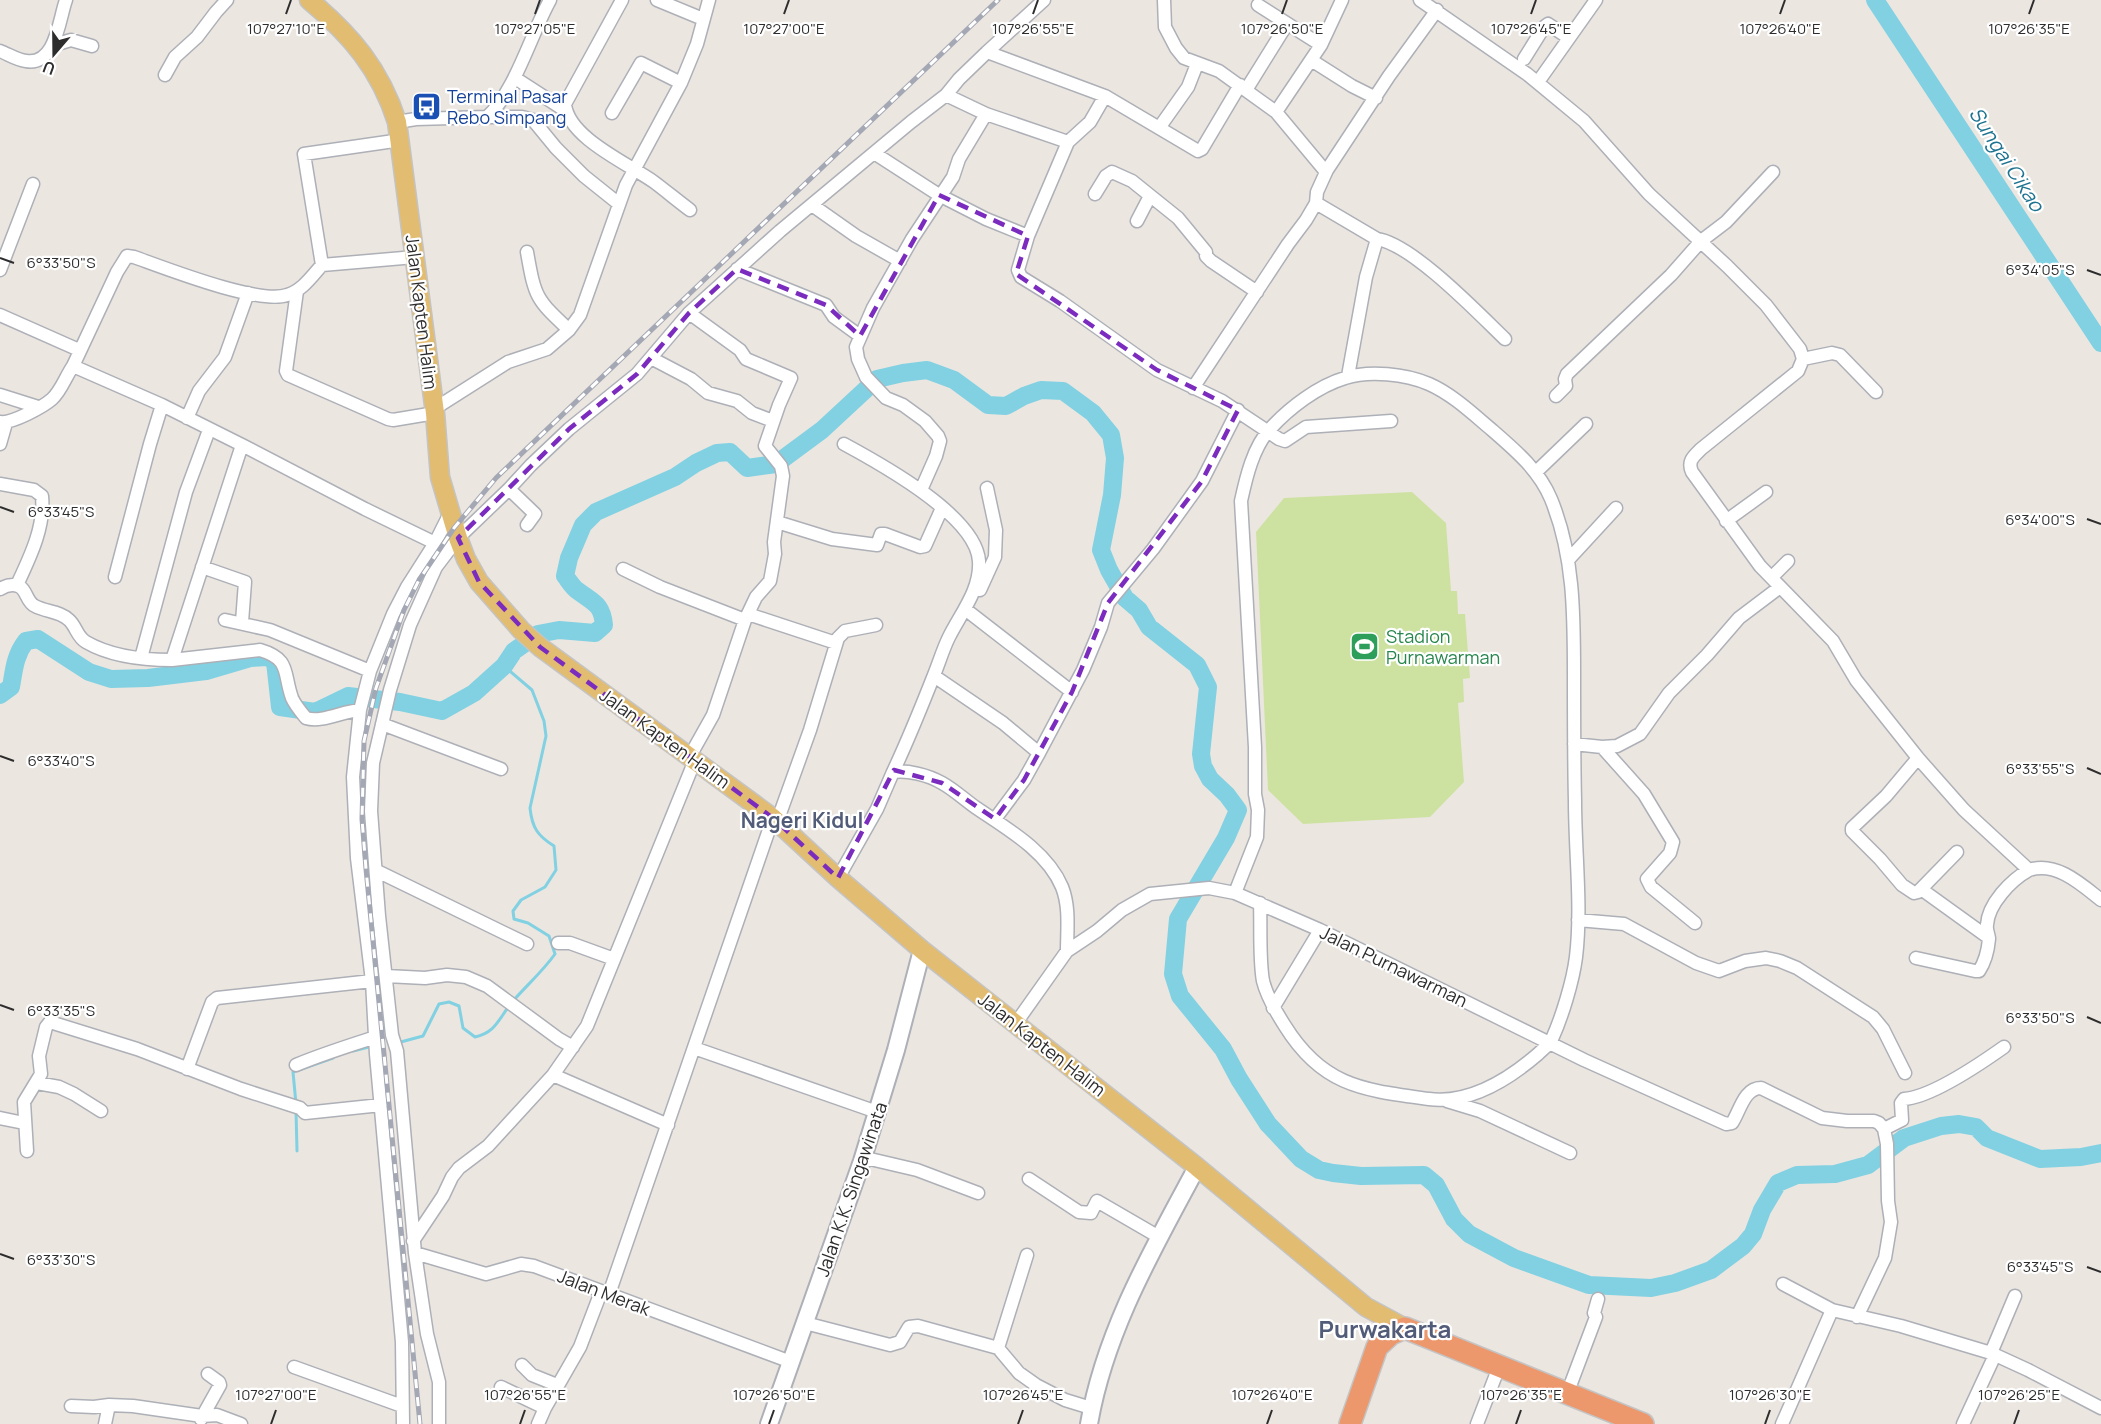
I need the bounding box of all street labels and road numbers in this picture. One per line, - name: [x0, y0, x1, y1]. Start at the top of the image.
- street label: Jalan Kapten Halim: [401, 233, 443, 391]
- street label: Jalan Kapten Halim: [595, 683, 735, 793]
- street label: Jalan Purnawarman: [1316, 920, 1472, 1012]
- street label: Jalan Kapten Halim: [973, 987, 1111, 1101]
- street label: Jalan K.K. Singawinata: [810, 1099, 892, 1279]
- street label: Jalan Merak: [554, 1263, 655, 1321]

